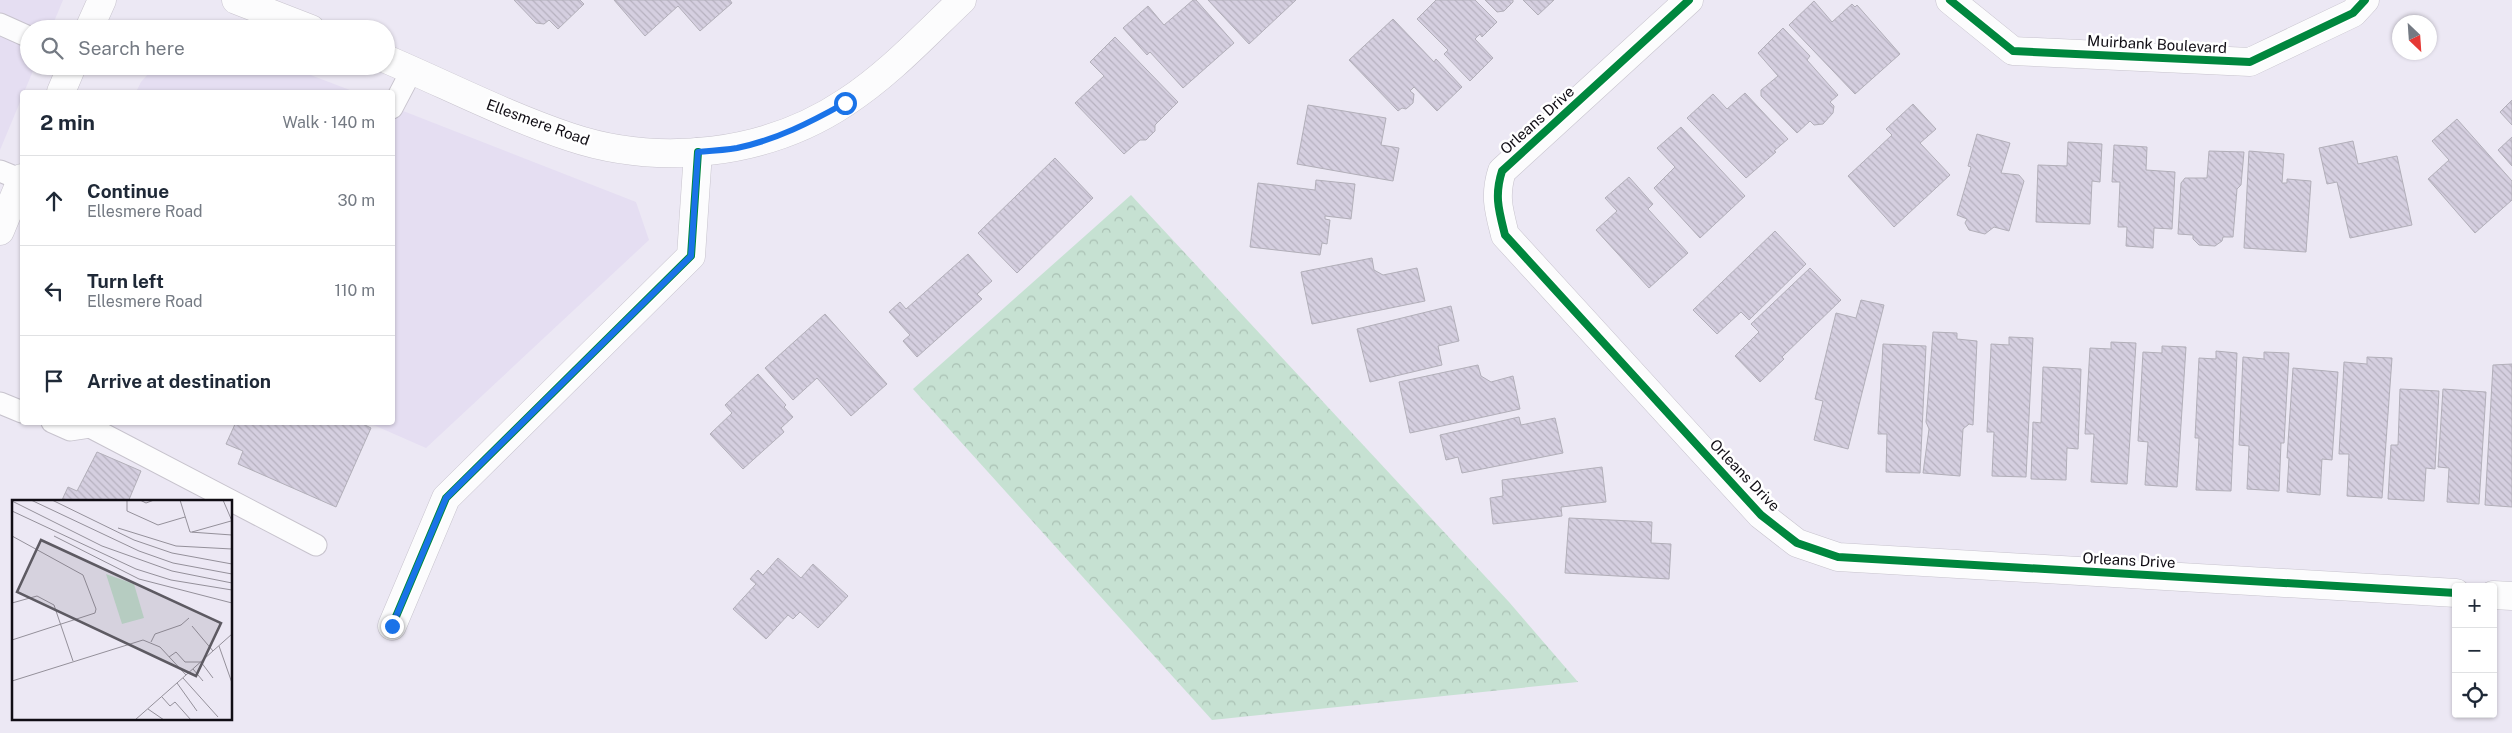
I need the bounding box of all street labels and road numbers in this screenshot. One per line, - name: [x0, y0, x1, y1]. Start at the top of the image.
- street label: Muirbank Boulevard: [2087, 32, 2227, 56]
- street label: Orleans Drive: [1497, 82, 1577, 158]
- street label: Ellesmere Road: [484, 95, 592, 149]
- street label: Orleans Drive: [1706, 436, 1784, 514]
- street label: Orleans Drive: [2082, 549, 2176, 571]

